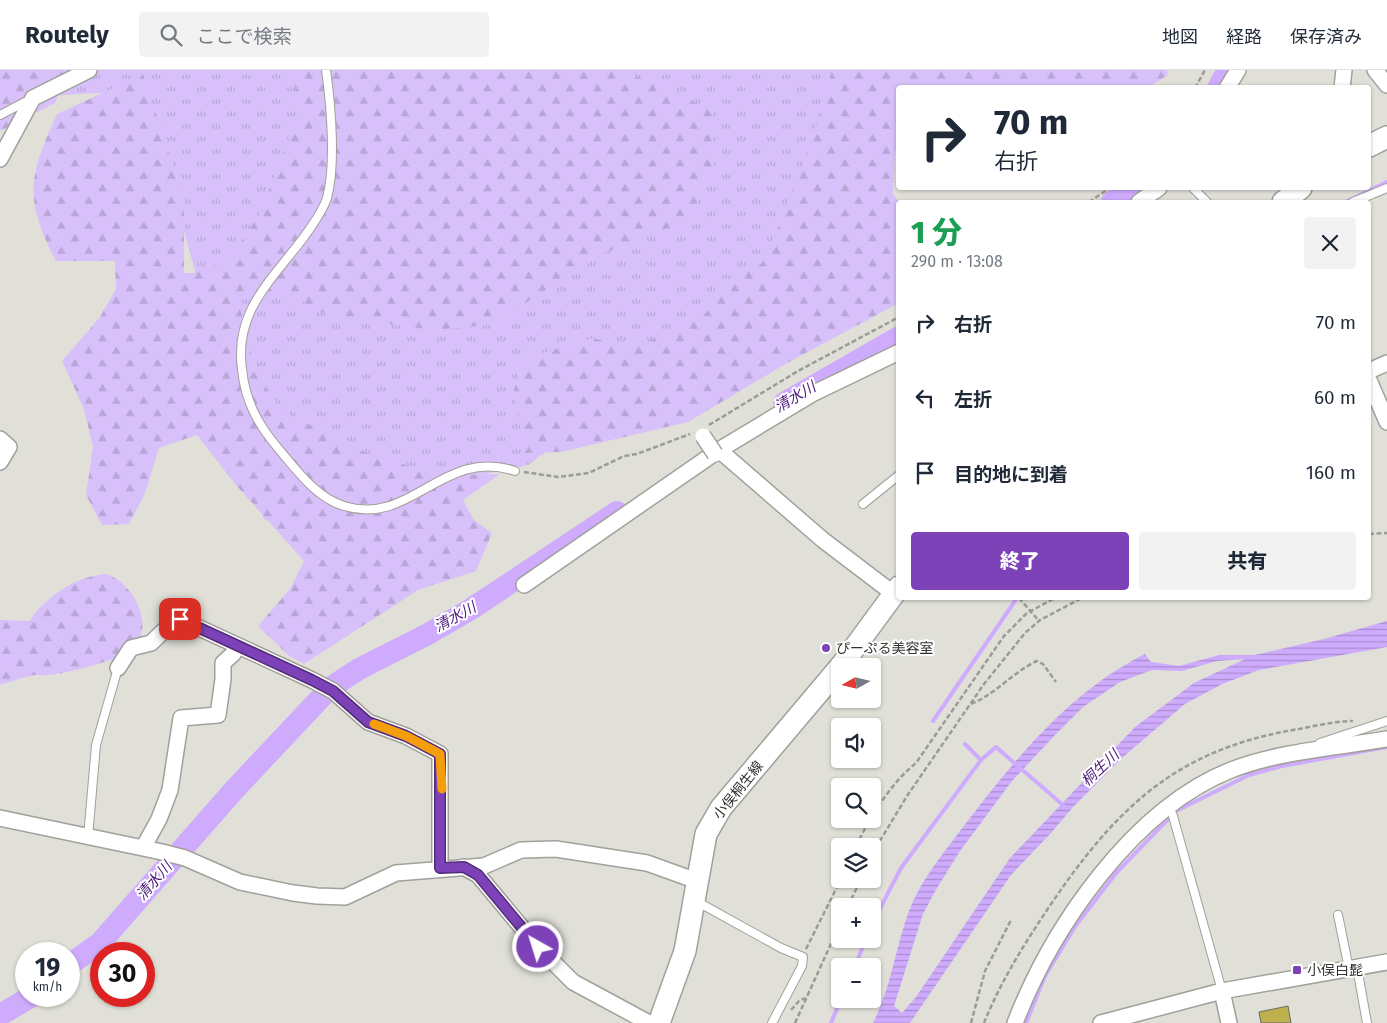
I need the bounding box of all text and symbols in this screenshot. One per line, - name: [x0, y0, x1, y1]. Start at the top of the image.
- search box: [139, 12, 489, 57]
- text: Routely: [25, 21, 109, 49]
- icon: search: [157, 21, 185, 49]
- text: ここで検索: [197, 25, 292, 48]
- text: 地図: [1162, 26, 1198, 48]
- text: 経路: [1226, 26, 1262, 48]
- text: 保存済み: [1290, 26, 1362, 48]
- text: 70 m: [994, 101, 1068, 143]
- icon: right: [911, 105, 976, 170]
- text: 右折: [994, 148, 1038, 175]
- text: 1 分: [911, 215, 962, 251]
- button: close: [1304, 217, 1356, 269]
- text: 290 m · 13:08: [911, 252, 1003, 271]
- icon: right: [911, 309, 939, 337]
- text: 70 m: [1316, 311, 1356, 334]
- text: 右折: [954, 313, 992, 336]
- water label: 清水川: [771, 377, 821, 416]
- icon: left: [911, 384, 939, 412]
- text: 60 m: [1314, 386, 1356, 409]
- text: 左折: [954, 388, 992, 411]
- icon: arrive: [911, 459, 939, 487]
- text: 160 m: [1306, 461, 1356, 484]
- text: 目的地に到着: [954, 463, 1068, 486]
- button: 終了: [911, 532, 1129, 590]
- button: 共有: [1139, 532, 1356, 590]
- water label: 清水川: [431, 597, 481, 636]
- pin: [159, 598, 201, 640]
- icon: arrive: [166, 605, 194, 633]
- place label: ぴーぷる美容室: [836, 640, 933, 657]
- marker: ぴーぷる美容室: [820, 642, 832, 654]
- north arrow: [831, 658, 881, 708]
- map controls: [831, 658, 881, 1008]
- button: sound: [831, 718, 881, 768]
- water label: 桐生川: [1077, 745, 1124, 790]
- street label: 小俣桐生線: [710, 758, 767, 823]
- button: search: [831, 778, 881, 828]
- button: layers: [831, 838, 881, 888]
- water label: 清水川: [132, 857, 177, 904]
- button: +: [831, 898, 881, 948]
- position arrow: [511, 920, 563, 972]
- speed limit sign: 30: [90, 942, 155, 1007]
- text: 19: [35, 953, 60, 983]
- button: −: [831, 958, 881, 1008]
- place label: 小俣白髭: [1307, 962, 1363, 979]
- marker: 小俣白髭: [1291, 964, 1303, 976]
- text: km/h: [33, 980, 62, 994]

